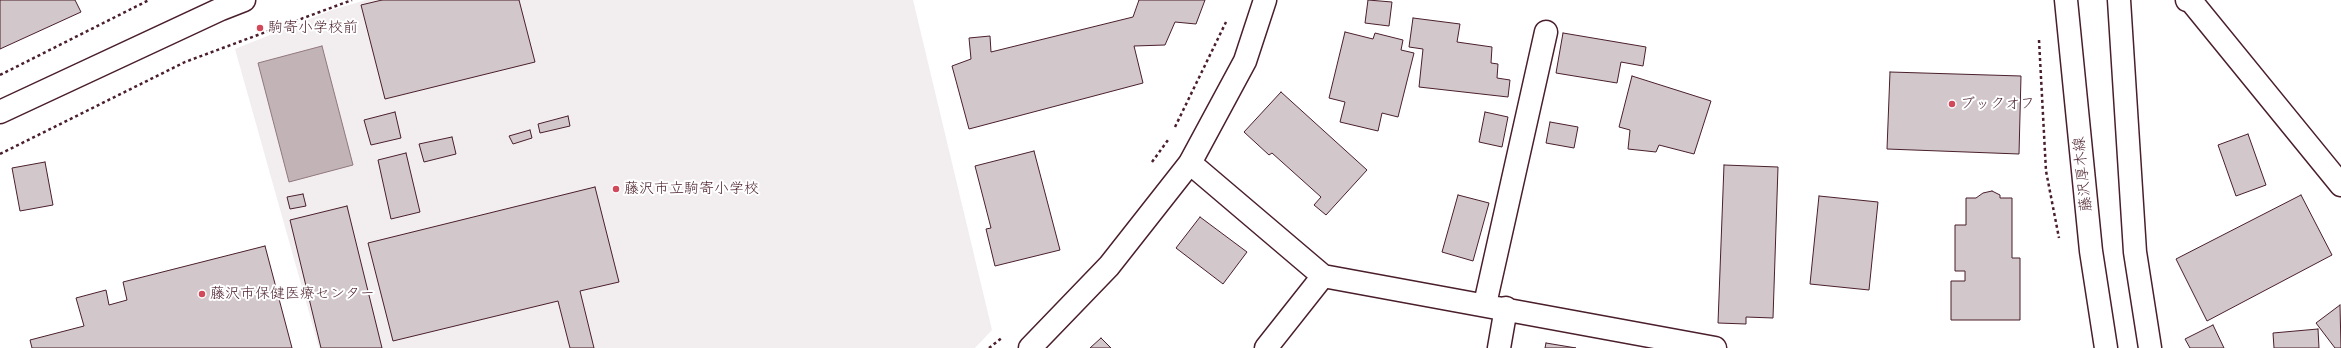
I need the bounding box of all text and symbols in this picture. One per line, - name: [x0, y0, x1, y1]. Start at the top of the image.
- place label: 駒寄小学校前: [268, 19, 358, 37]
- marker: 駒寄小学校前: [255, 23, 265, 33]
- place label: ブックオフ: [1960, 95, 2035, 113]
- marker: ブックオフ: [1947, 99, 1957, 109]
- street label: 藤沢厚木線: [2070, 136, 2096, 212]
- place label: 藤沢市立駒寄小学校: [624, 180, 759, 198]
- marker: 藤沢市立駒寄小学校: [611, 184, 621, 194]
- place label: 藤沢市保健医療センター: [210, 285, 375, 303]
- marker: 藤沢市保健医療センター: [197, 289, 207, 299]

